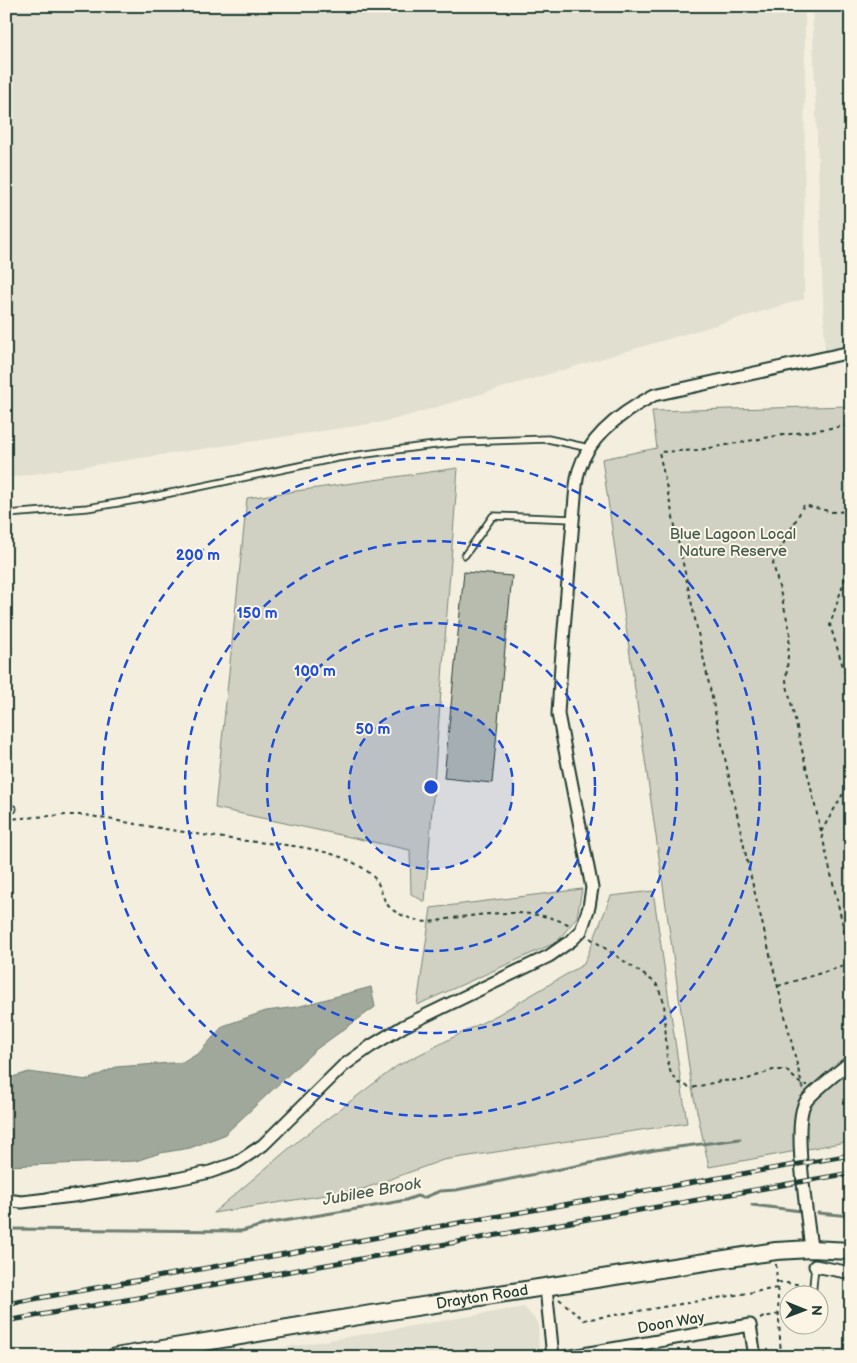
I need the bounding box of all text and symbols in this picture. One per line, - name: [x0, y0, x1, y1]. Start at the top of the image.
- park label: Blue Lagoon Local Nature Reserve: [670, 525, 796, 561]
- text: 200 m: [176, 546, 220, 565]
- text: 150 m: [236, 604, 278, 623]
- text: 100 m: [294, 662, 336, 681]
- text: 50 m: [356, 720, 391, 739]
- centre of rings: [422, 778, 440, 796]
- water label: Jubilee Brook: [320, 1174, 424, 1210]
- street label: Drayton Road: [435, 1280, 529, 1313]
- north arrow: [780, 1286, 830, 1336]
- text: N: [808, 1305, 825, 1316]
- street label: Doon Way: [636, 1308, 706, 1338]

